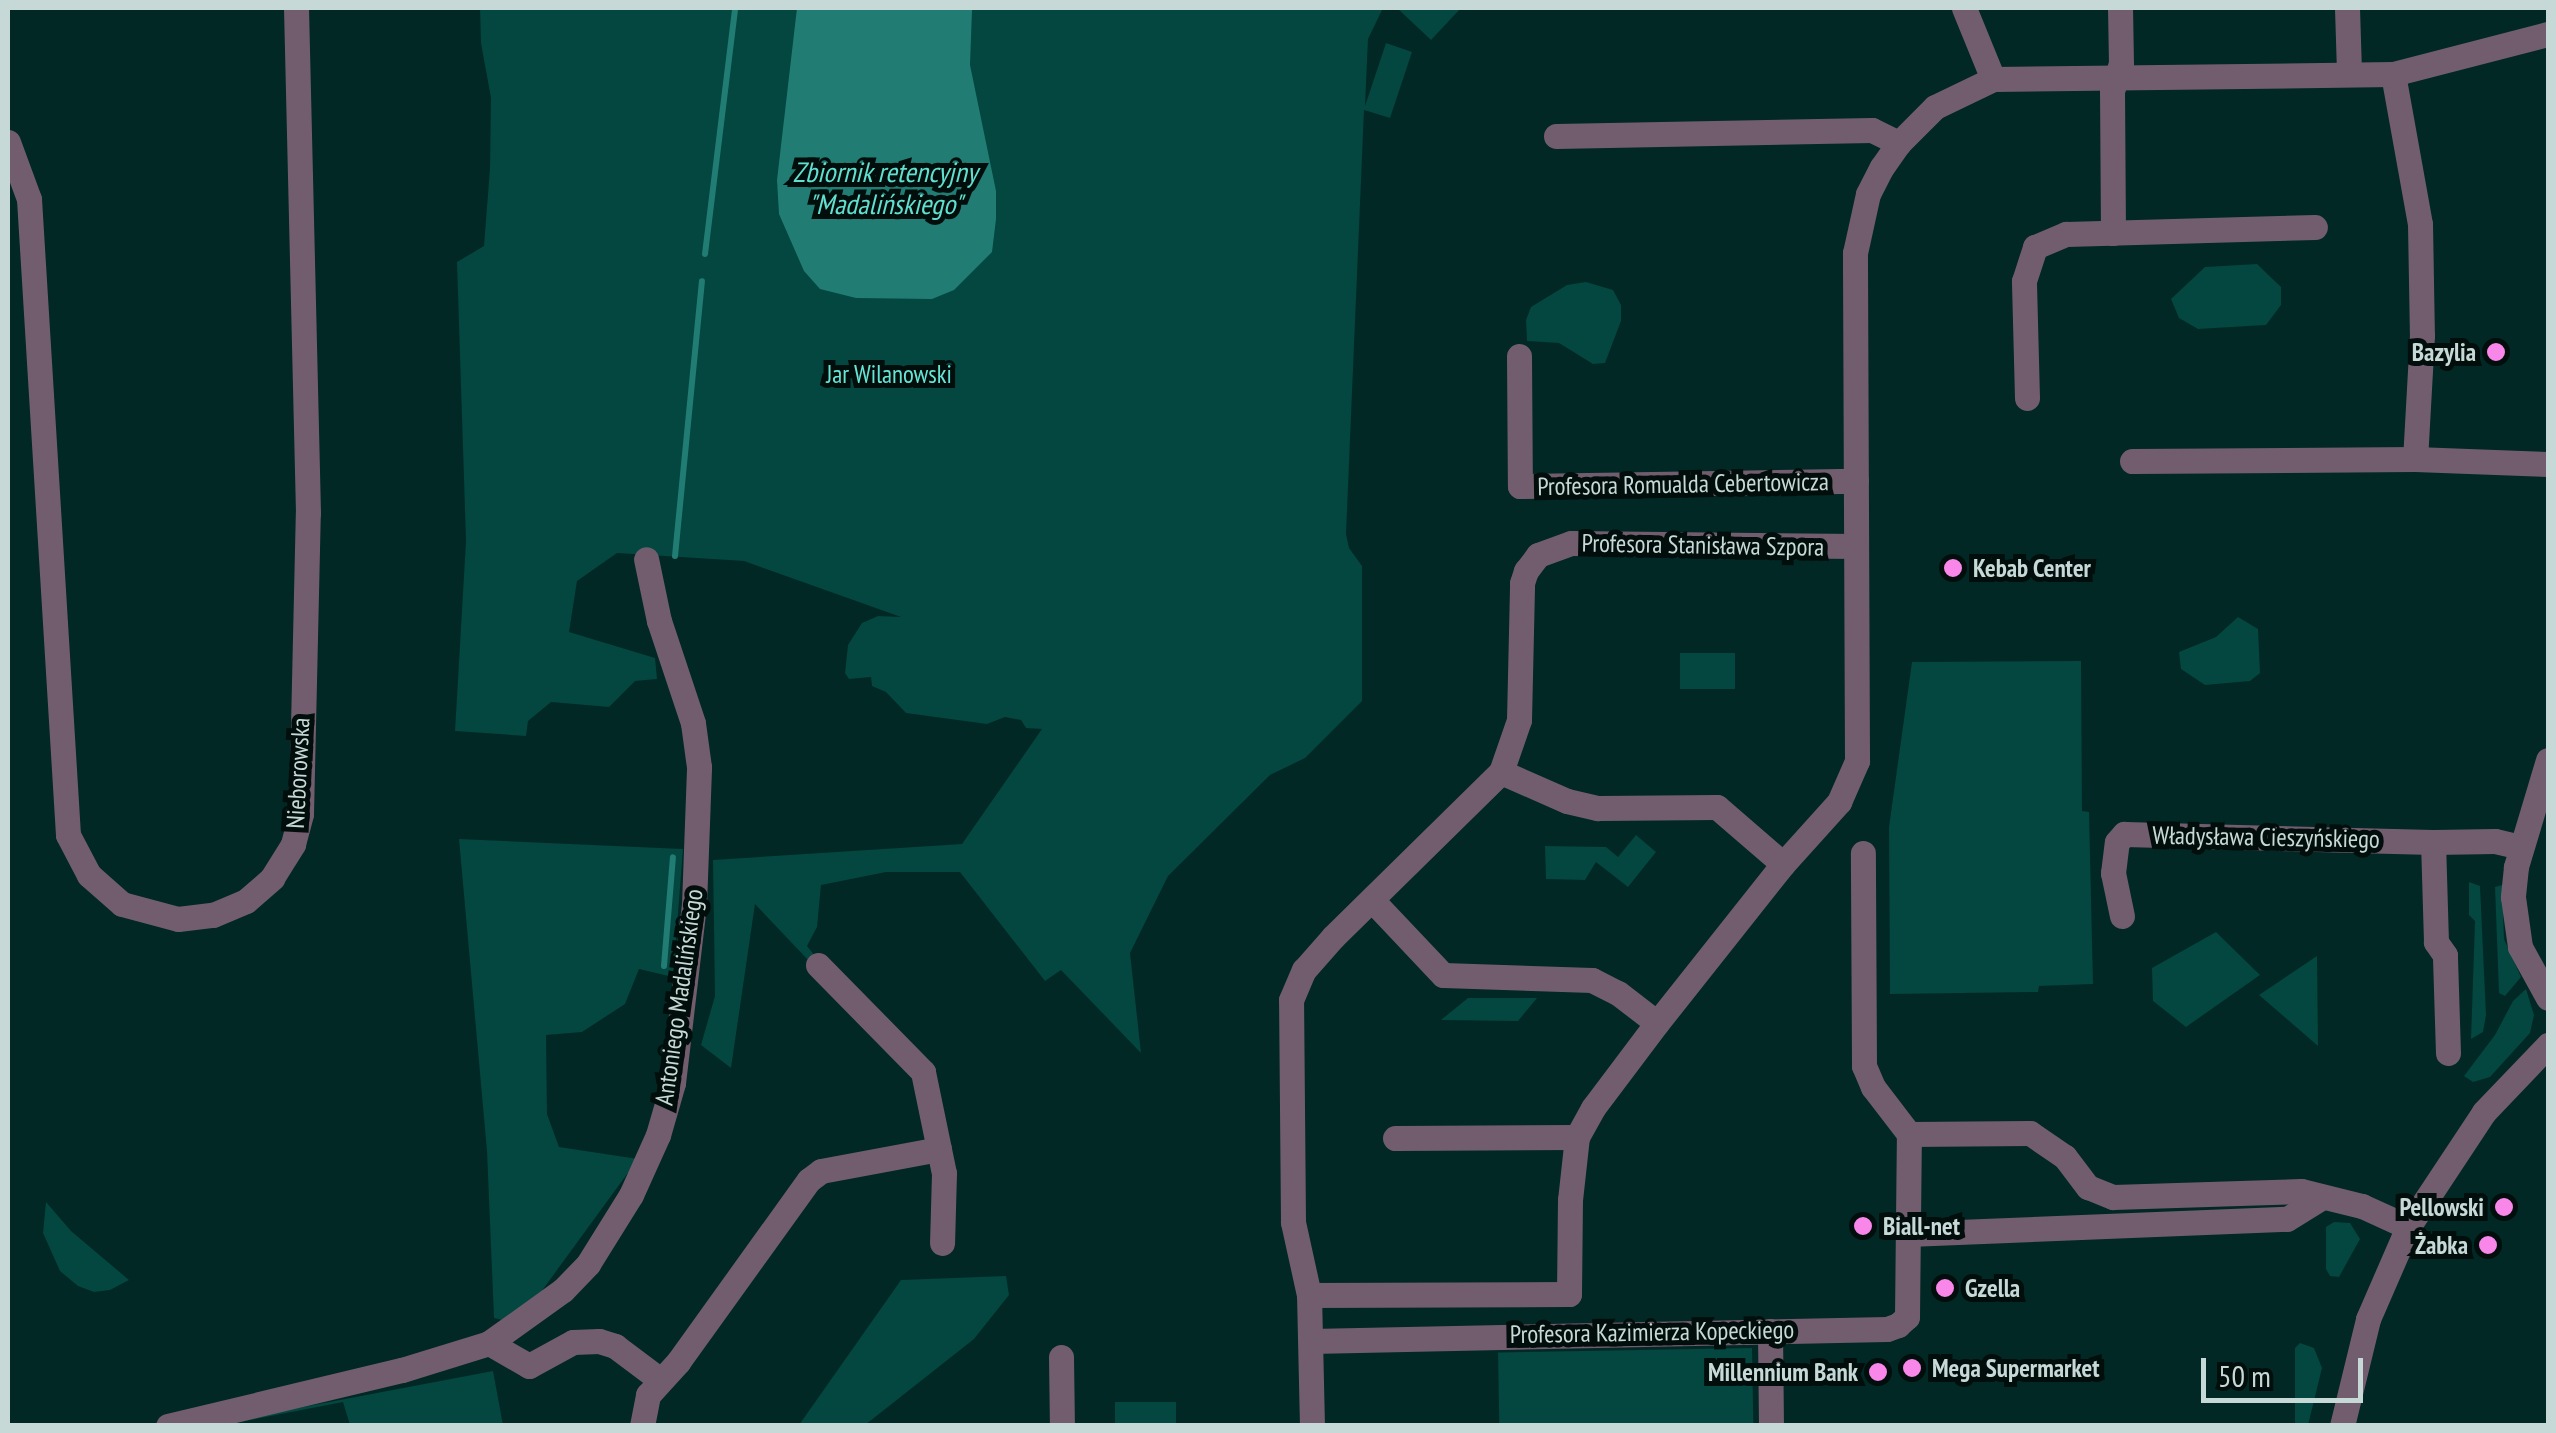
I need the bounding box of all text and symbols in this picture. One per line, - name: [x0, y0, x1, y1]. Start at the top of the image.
- water label: Zbiornik retencyjny "Madalińskiego": [792, 155, 978, 221]
- place label: Bazylia: [2412, 337, 2476, 367]
- marker: Bazylia: [2485, 341, 2507, 363]
- park label: Jar Wilanowski: [826, 359, 952, 389]
- street label: Profesora Romualda Cebertowicza: [1537, 466, 1829, 502]
- street label: Profesora Stanisława Szpora: [1582, 528, 1824, 562]
- place label: Kebab Center: [1973, 553, 2091, 583]
- marker: Kebab Center: [1942, 557, 1964, 579]
- street label: Nieborowska: [280, 717, 316, 829]
- street label: Władysława Cieszyńskiego: [2152, 820, 2380, 854]
- street label: Antoniego Madalińskiego: [649, 887, 709, 1107]
- place label: Pellowski: [2399, 1192, 2484, 1222]
- marker: Pellowski: [2493, 1196, 2515, 1218]
- place label: Biall-net: [1883, 1211, 1960, 1241]
- marker: Biall-net: [1852, 1215, 1874, 1237]
- place label: Żabka: [2415, 1230, 2468, 1260]
- marker: Żabka: [2477, 1234, 2499, 1256]
- place label: Gzella: [1965, 1273, 2020, 1303]
- marker: Gzella: [1934, 1277, 1956, 1299]
- street label: Profesora Kazimierza Kopeckiego: [1510, 1315, 1794, 1349]
- scale bar: [2206, 1338, 2368, 1400]
- place label: Mega Supermarket: [1932, 1353, 2099, 1383]
- text: 50 m: [2218, 1356, 2271, 1395]
- place label: Millennium Bank: [1708, 1357, 1858, 1387]
- marker: Mega Supermarket: [1901, 1357, 1923, 1379]
- marker: Millennium Bank: [1867, 1361, 1889, 1383]

